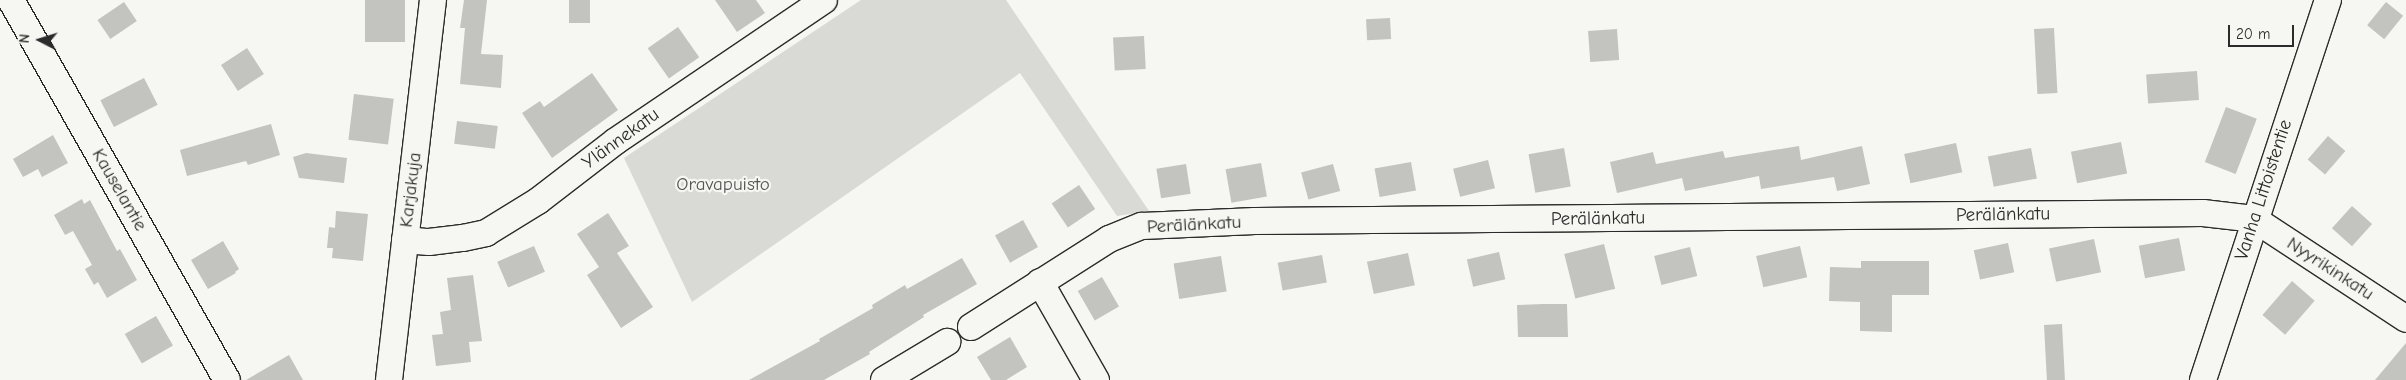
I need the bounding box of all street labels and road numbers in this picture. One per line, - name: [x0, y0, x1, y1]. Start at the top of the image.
- street label: Ylännekatu: [578, 103, 664, 175]
- street label: Vanha Littoistentie: [2231, 117, 2297, 263]
- street label: Kauselantie: [86, 145, 152, 235]
- street label: Karjakuja: [395, 151, 427, 229]
- street label: Perälänkatu: [1956, 203, 2050, 227]
- street label: Perälänkatu: [1551, 207, 1645, 231]
- street label: Perälänkatu: [1146, 211, 1242, 239]
- street label: Nyyrikinkatu: [2282, 232, 2378, 306]

